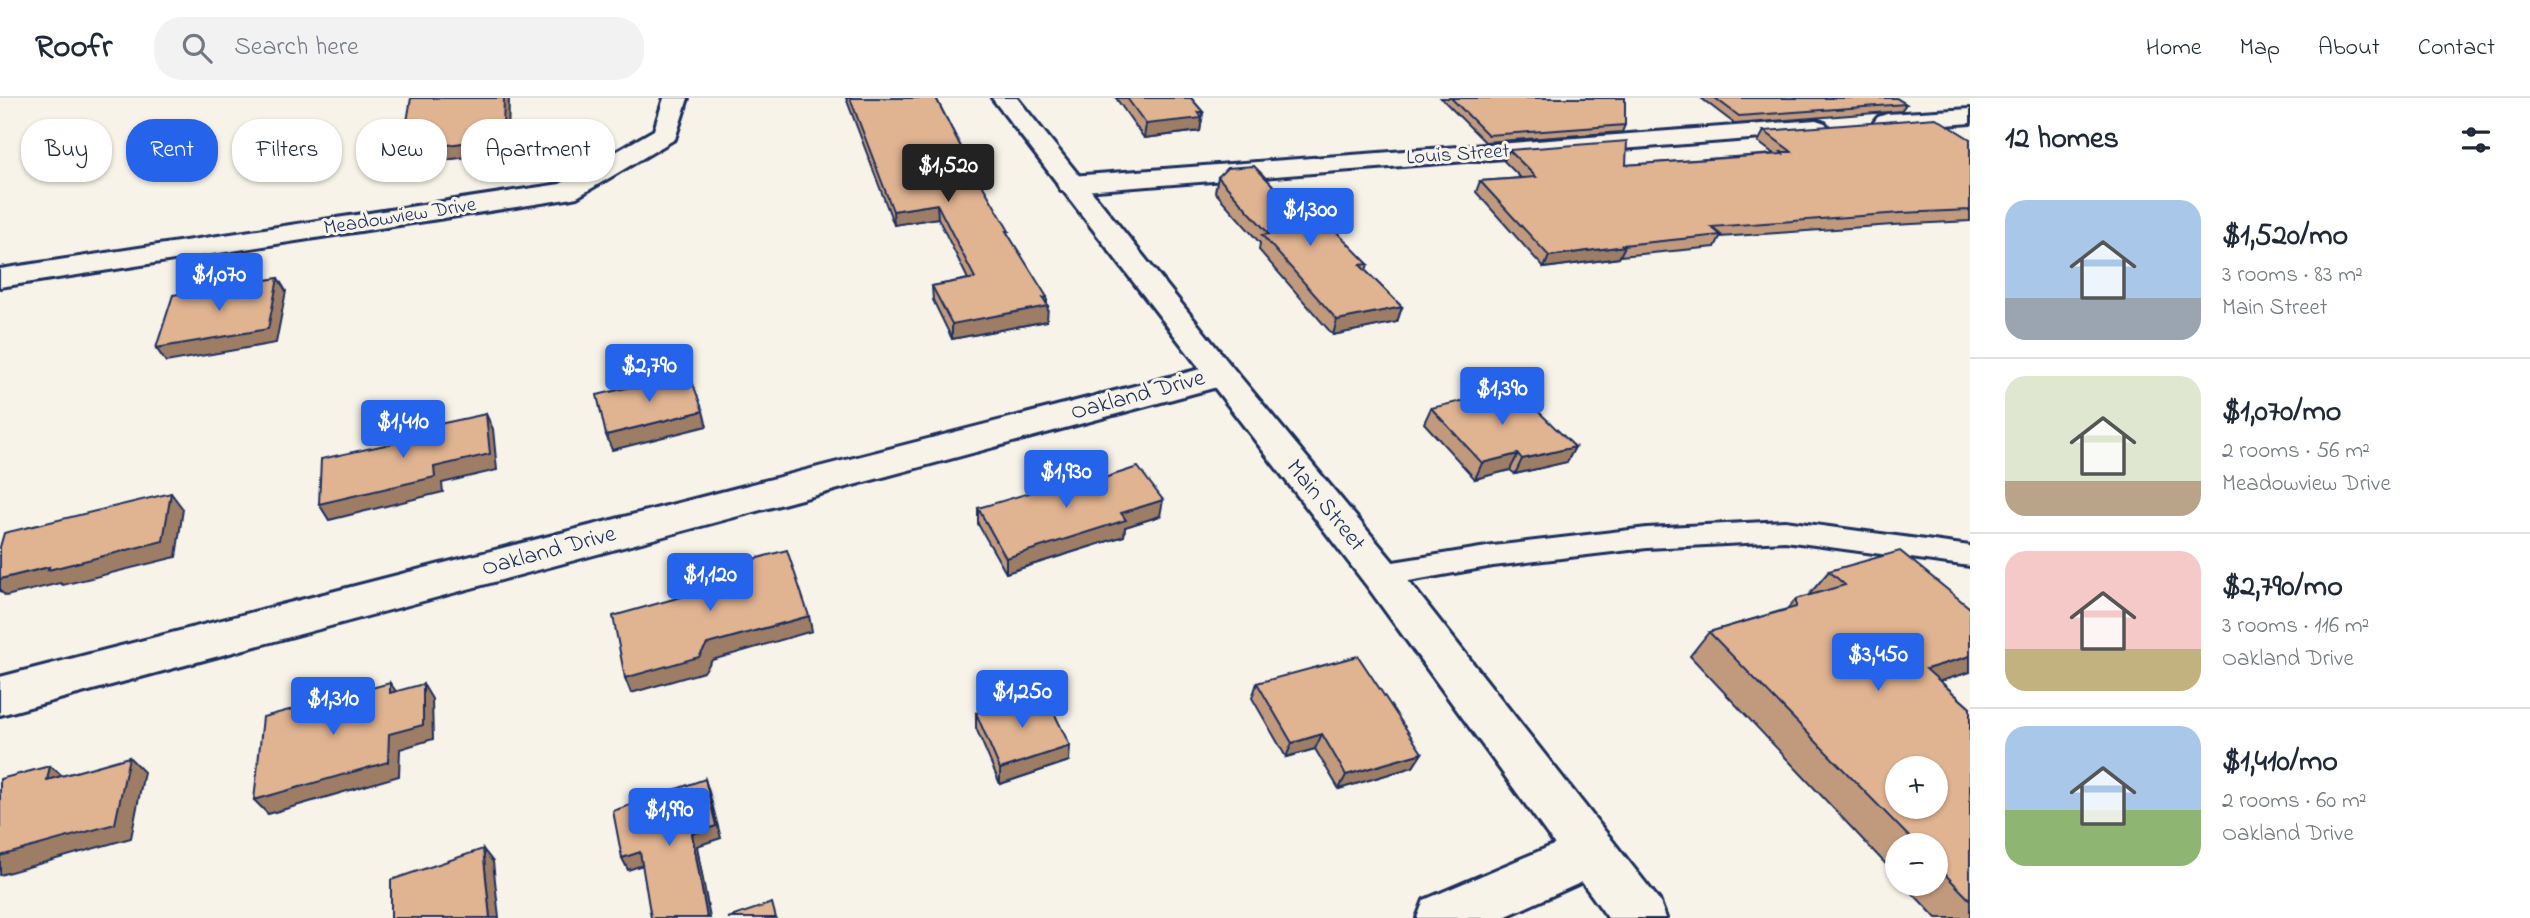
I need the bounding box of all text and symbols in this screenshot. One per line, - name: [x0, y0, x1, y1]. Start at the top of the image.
- search box: [154, 17, 644, 80]
- text: Roofr: [35, 24, 112, 72]
- icon: search: [178, 29, 216, 67]
- text: Search here: [234, 29, 359, 67]
- text: Home: [2146, 31, 2202, 66]
- text: Map: [2240, 31, 2280, 66]
- text: About: [2318, 31, 2380, 66]
- text: Contact: [2418, 31, 2495, 66]
- text: 12 homes: [2005, 118, 2119, 162]
- chip: Buy: [21, 119, 112, 182]
- chip: Rent: [126, 119, 218, 182]
- chip: Filters: [232, 119, 342, 182]
- chip: New: [356, 119, 447, 182]
- chip: Apartment: [461, 119, 615, 182]
- icon: filters: [2457, 121, 2495, 159]
- street label: Louis Street: [1405, 136, 1511, 174]
- pin: $1,520: [891, 144, 1005, 204]
- text: $1,520: [918, 150, 978, 183]
- pin: $1,300: [1253, 188, 1367, 248]
- street label: Meadowview Drive: [322, 190, 479, 244]
- text: $1,300: [1283, 194, 1337, 227]
- text: $1,520/mo: [2222, 215, 2348, 259]
- icon: home: [2061, 228, 2145, 312]
- pin: $1,070: [162, 254, 276, 313]
- text: $1,070: [192, 259, 246, 292]
- text: 3 rooms · 83 m²: [2222, 259, 2363, 292]
- text: Main Street: [2222, 292, 2328, 325]
- pin: $2,790: [592, 344, 706, 404]
- text: $2,790: [621, 350, 677, 383]
- street label: Oakland Drive: [1067, 361, 1209, 431]
- pin: $1,390: [1445, 368, 1559, 427]
- text: $1,390: [1476, 373, 1528, 406]
- text: $1,070/mo: [2222, 391, 2341, 435]
- pin: $1,410: [346, 400, 460, 460]
- icon: home: [2061, 404, 2145, 488]
- text: $1,410: [377, 406, 429, 439]
- text: 2 rooms · 56 m²: [2222, 435, 2370, 468]
- pin: $1,930: [1009, 450, 1123, 510]
- street label: Main Street: [1277, 452, 1373, 560]
- text: $1,930: [1040, 456, 1092, 489]
- text: Meadowview Drive: [2222, 468, 2391, 501]
- street label: Oakland Drive: [478, 517, 620, 587]
- pin: $1,120: [653, 554, 767, 613]
- text: $1,120: [683, 559, 737, 592]
- text: $2,790/mo: [2222, 566, 2343, 610]
- icon: home: [2061, 579, 2145, 663]
- text: 3 rooms · 116 m²: [2222, 610, 2369, 643]
- pin: $3,450: [1821, 634, 1935, 693]
- text: $3,450: [1848, 639, 1908, 672]
- text: Oakland Drive: [2222, 643, 2354, 676]
- pin: $1,250: [965, 670, 1079, 730]
- text: $1,250: [992, 676, 1052, 709]
- pin: $1,310: [276, 678, 390, 737]
- text: $1,310: [307, 683, 359, 716]
- text: $1,410/mo: [2222, 741, 2338, 785]
- icon: home: [2061, 754, 2145, 838]
- map controls: [1885, 756, 1948, 896]
- button: +: [1885, 756, 1948, 819]
- text: 2 rooms · 60 m²: [2222, 785, 2367, 818]
- pin: $1,990: [612, 788, 726, 848]
- text: $1,990: [645, 794, 693, 827]
- text: Oakland Drive: [2222, 818, 2354, 851]
- button: −: [1885, 833, 1948, 896]

